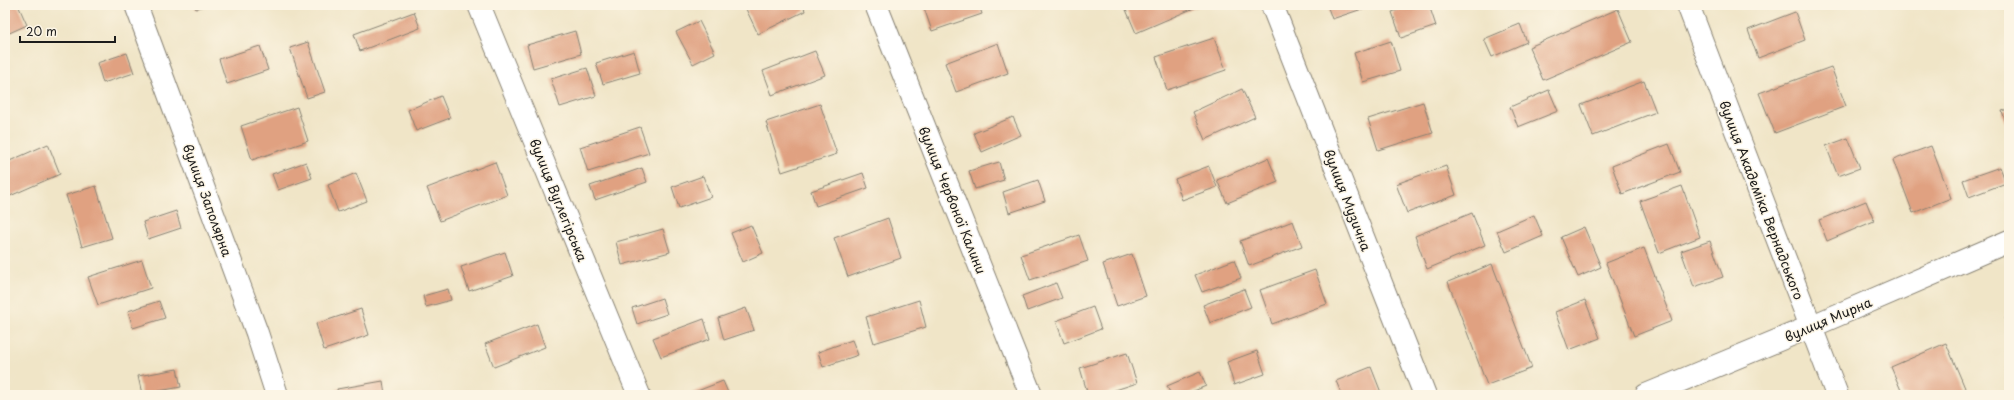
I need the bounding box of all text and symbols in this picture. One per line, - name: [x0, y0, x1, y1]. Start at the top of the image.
- scale bar: [20, 18, 115, 44]
- text: 20 m: [26, 22, 57, 40]
- street label: вулиця Академіка Вернадського: [1715, 98, 1809, 302]
- street label: вулиця Червоної Калини: [915, 123, 991, 277]
- street label: вулиця Вуглегірська: [526, 136, 593, 265]
- street label: вулиця Заполярна: [179, 141, 238, 260]
- street label: вулиця Музична: [1320, 146, 1376, 254]
- street label: вулиця Мирна: [1781, 292, 1875, 346]

